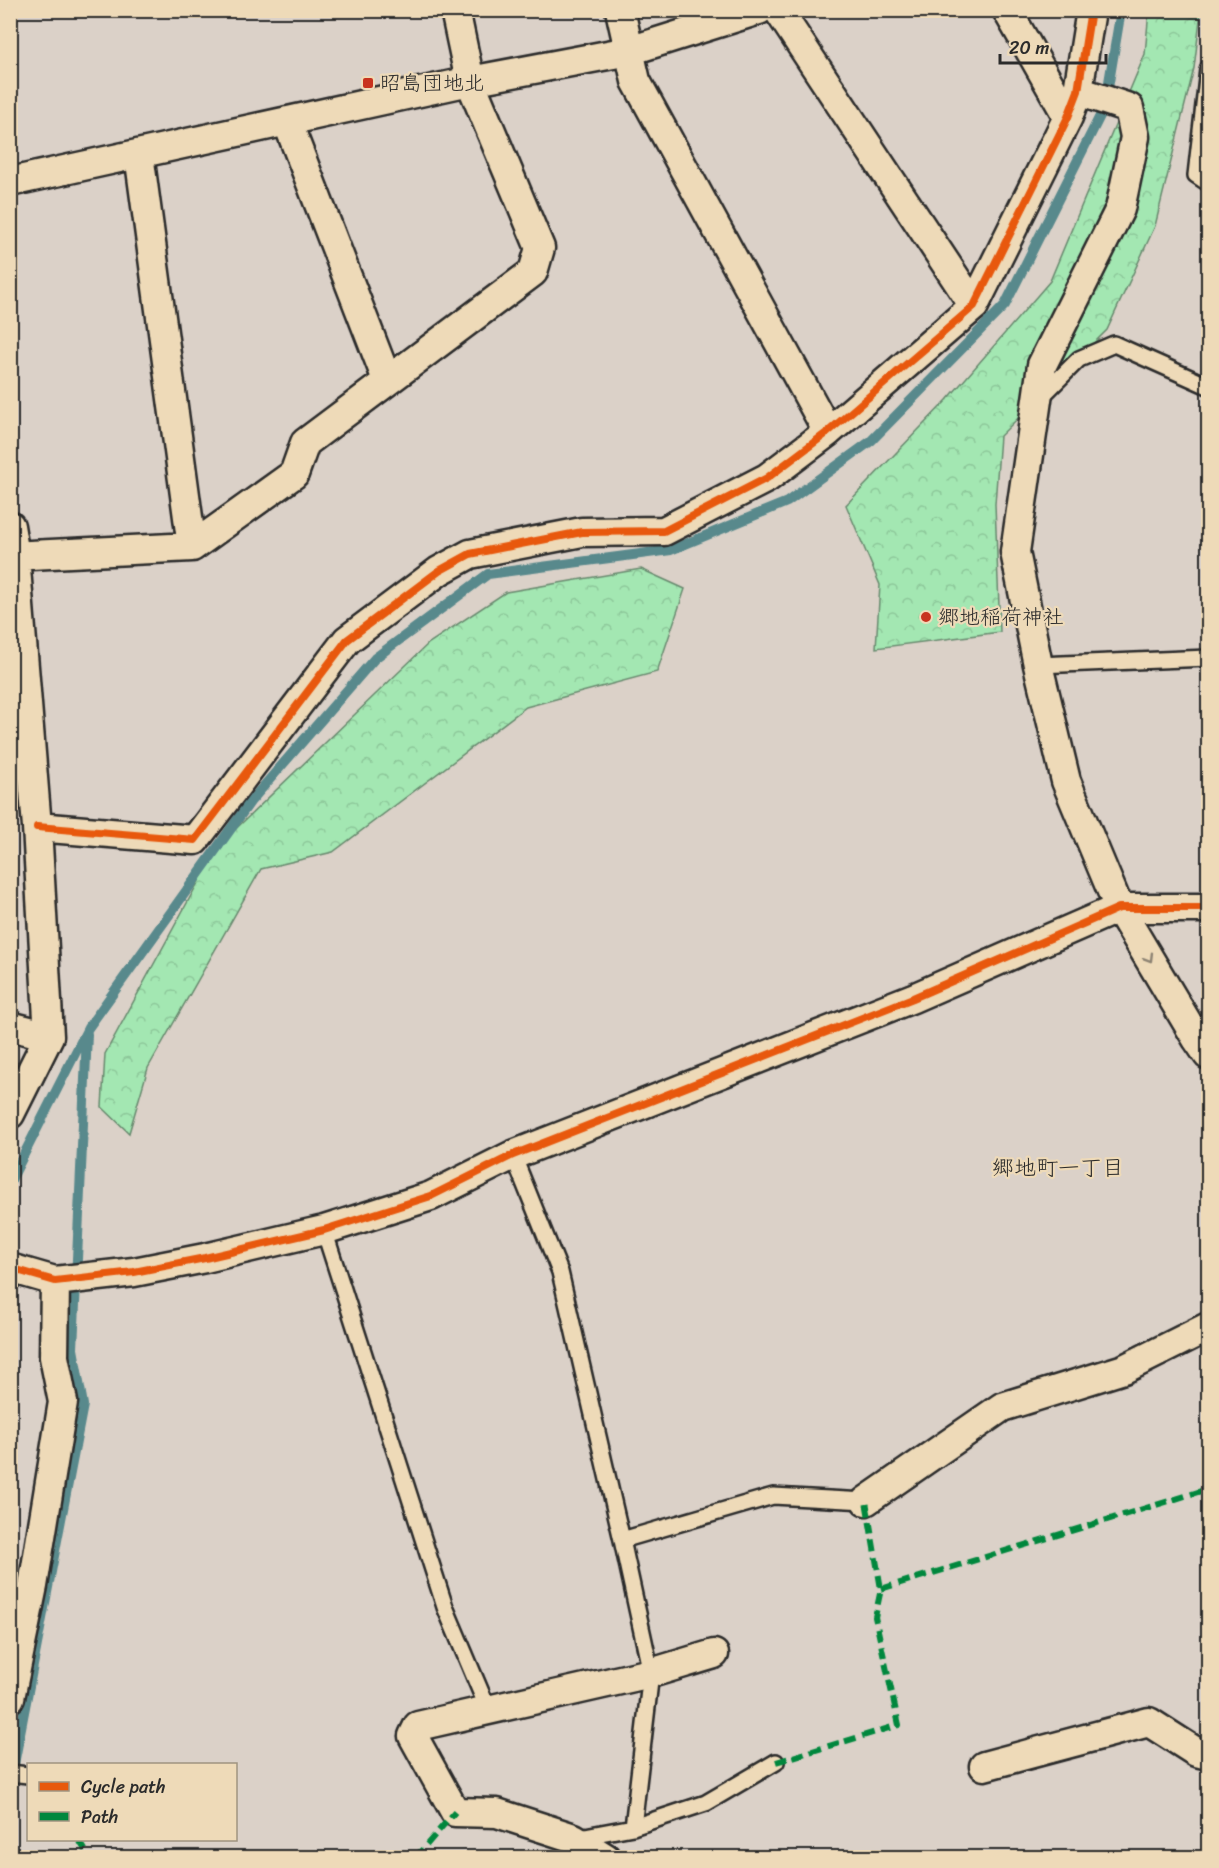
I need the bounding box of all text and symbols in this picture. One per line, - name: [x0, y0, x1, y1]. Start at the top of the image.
- scale bar: [1000, 27, 1106, 65]
- text: 20 m: [1009, 32, 1049, 64]
- place label: 昭島団地北: [380, 64, 485, 102]
- marker: 昭島団地北: [361, 76, 375, 90]
- place label: 郷地稲荷神社: [938, 598, 1064, 636]
- marker: 郷地稲荷神社: [919, 610, 933, 624]
- one-way arrow: [1141, 952, 1153, 962]
- district label: 郷地町一丁目: [992, 1148, 1124, 1187]
- legend: [27, 1763, 237, 1841]
- text: Cycle path: [81, 1771, 165, 1803]
- text: Path: [81, 1801, 118, 1833]

